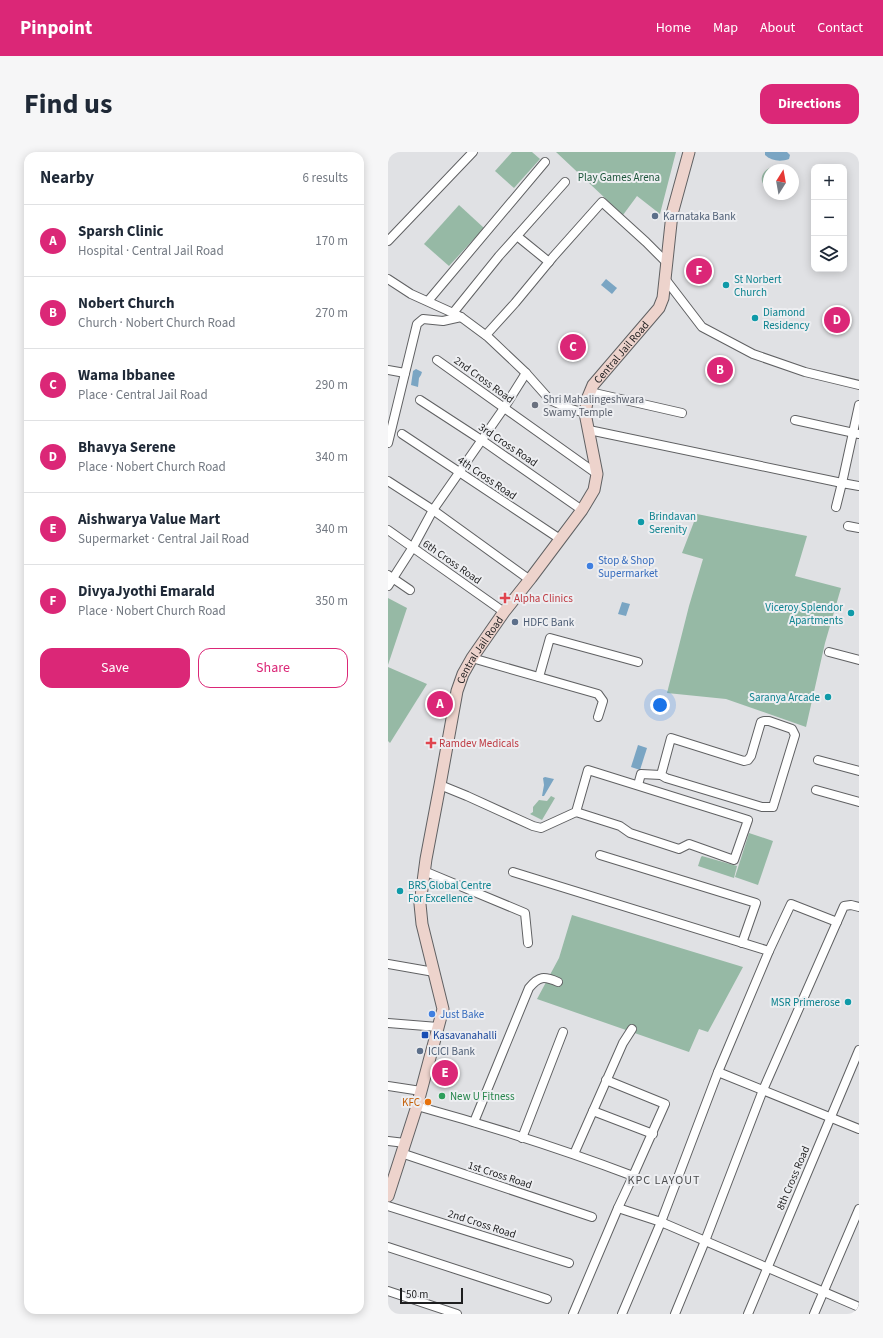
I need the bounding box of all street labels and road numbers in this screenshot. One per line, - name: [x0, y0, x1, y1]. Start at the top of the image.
- street label: Central Jail Road: [590, 318, 652, 387]
- street label: 2nd Cross Road: [451, 353, 517, 407]
- street label: 3rd Cross Road: [475, 420, 541, 470]
- street label: 4th Cross Road: [454, 453, 520, 503]
- street label: 6th Cross Road: [420, 536, 484, 588]
- street label: Central Jail Road: [453, 613, 507, 686]
- street label: 8th Cross Road: [773, 1144, 813, 1212]
- street label: 1st Cross Road: [466, 1158, 534, 1192]
- street label: 2nd Cross Road: [446, 1206, 518, 1242]

